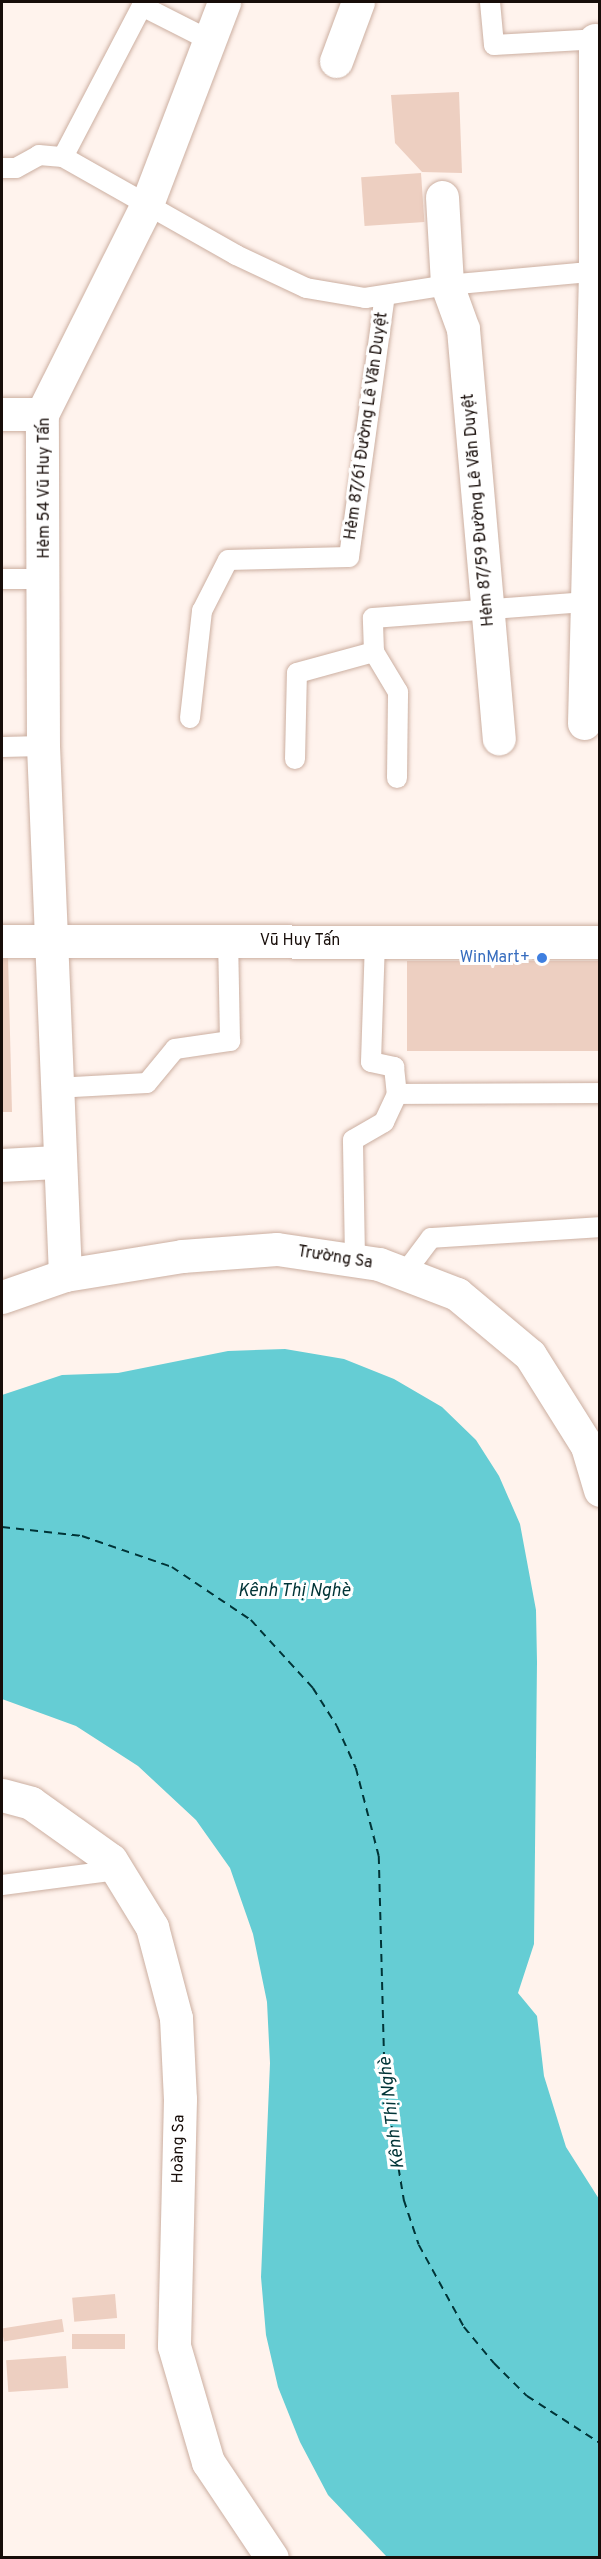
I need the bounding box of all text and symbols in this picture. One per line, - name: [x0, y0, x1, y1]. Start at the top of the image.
- street label: Hẻm 87/61 Đường Lê Văn Duyệt: [341, 311, 393, 541]
- street label: Hẻm 87/59 Đường Lê Văn Duyệt: [459, 392, 499, 628]
- street label: Hẻm 54 Vũ Huy Tấn: [35, 417, 55, 559]
- street label: Vũ Huy Tấn: [259, 931, 341, 951]
- place label: WinMart+: [460, 948, 530, 968]
- marker: WinMart+: [535, 951, 549, 965]
- street label: Trường Sa: [296, 1243, 374, 1273]
- water label: Kênh Thị Nghè: [237, 1581, 351, 1603]
- water label: Kênh Thị Nghè: [375, 2055, 411, 2171]
- street label: Hoàng Sa: [169, 2114, 189, 2184]

